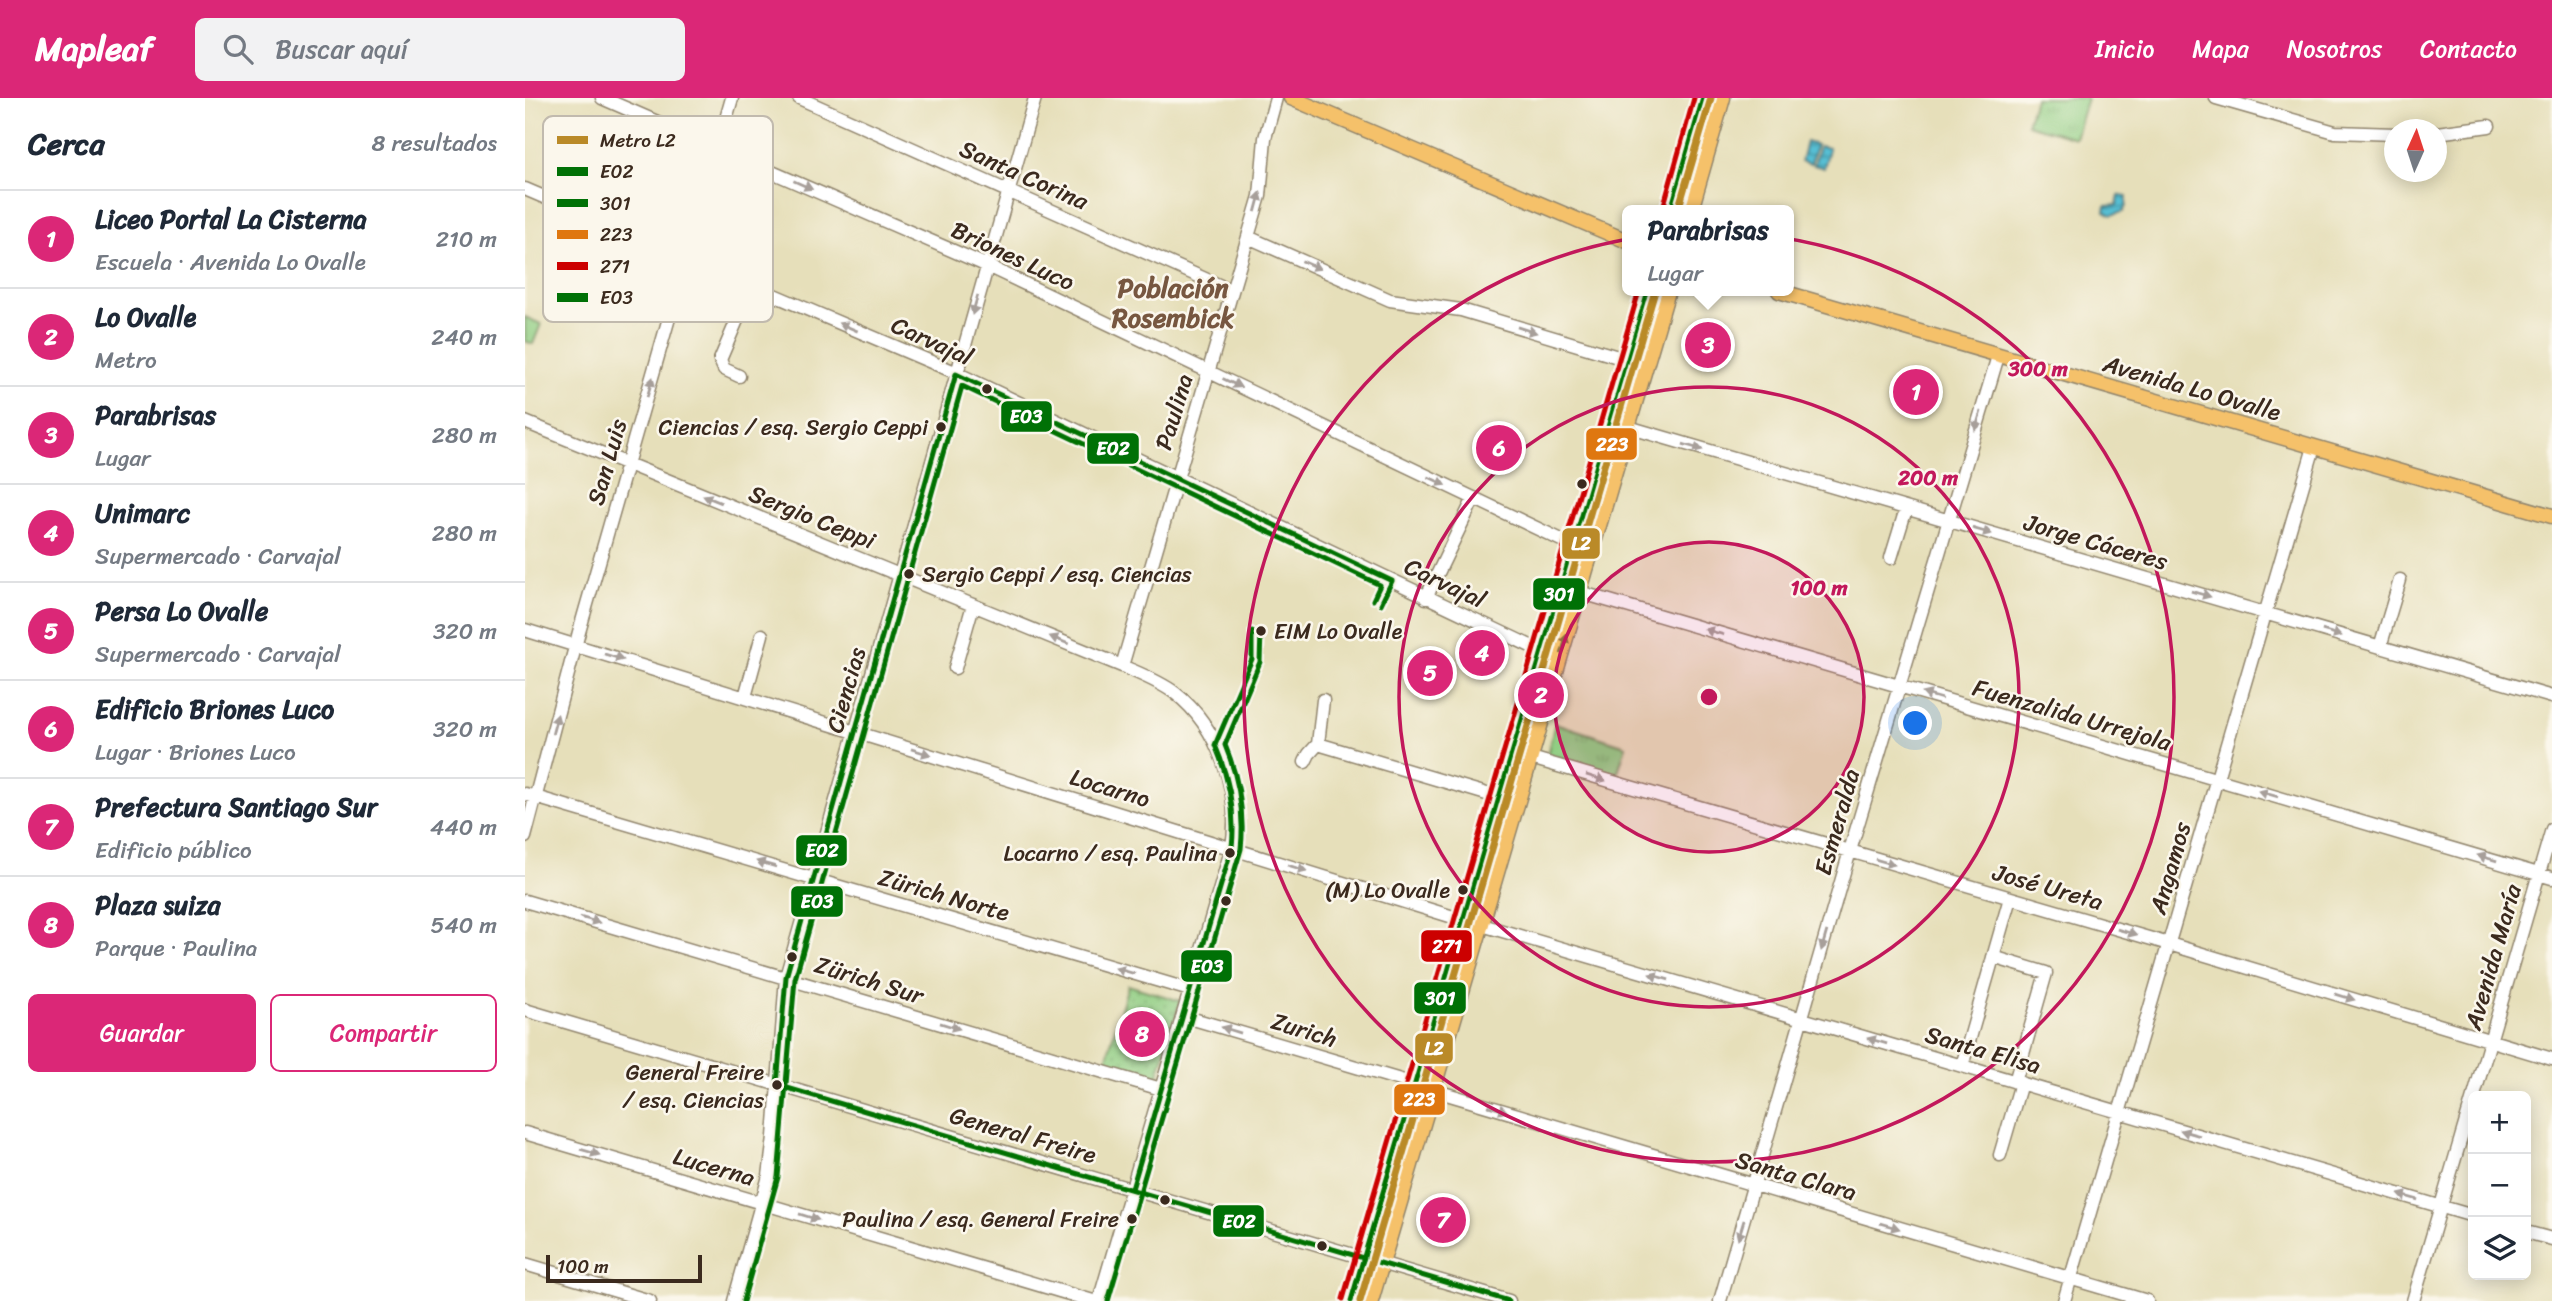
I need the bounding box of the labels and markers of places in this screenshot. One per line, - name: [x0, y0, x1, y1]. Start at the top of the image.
- pin: 3: [1685, 319, 1731, 371]
- pin: 1: [1893, 366, 1939, 418]
- unlabelled marker: [980, 382, 994, 396]
- place label: Ciencias / esq. Sergio Ceppi: [658, 408, 929, 447]
- marker: Ciencias / esq. Sergio Ceppi: [934, 420, 948, 434]
- pin: 6: [1476, 422, 1522, 474]
- unlabelled marker: [1575, 477, 1589, 491]
- place label: Sergio Ceppi / esq. Ciencias: [922, 555, 1193, 594]
- marker: Sergio Ceppi / esq. Ciencias: [902, 567, 916, 581]
- place label: EIM Lo Ovalle: [1274, 612, 1403, 651]
- marker: EIM Lo Ovalle: [1254, 624, 1268, 638]
- pin: 4: [1459, 627, 1505, 679]
- pin: 5: [1407, 647, 1453, 699]
- pin: 2: [1518, 669, 1564, 721]
- centre of rings: [1697, 685, 1721, 709]
- place label: Locarno / esq. Paulina: [1003, 834, 1218, 873]
- marker: Locarno / esq. Paulina: [1223, 846, 1237, 860]
- place label: (M) Lo Ovalle: [1325, 871, 1450, 910]
- marker: (M) Lo Ovalle: [1456, 883, 1470, 897]
- unlabelled marker: [1219, 894, 1233, 908]
- unlabelled marker: [785, 950, 799, 964]
- pin: 8: [1119, 1008, 1165, 1060]
- place label: General Freire / esq. Ciencias: [622, 1053, 765, 1120]
- marker: General Freire / esq. Ciencias: [770, 1078, 784, 1092]
- unlabelled marker: [1158, 1193, 1172, 1207]
- pin: 7: [1420, 1194, 1466, 1246]
- place label: Paulina / esq. General Freire: [842, 1200, 1119, 1239]
- marker: Paulina / esq. General Freire: [1125, 1212, 1139, 1226]
- unlabelled marker: [1315, 1239, 1329, 1253]

